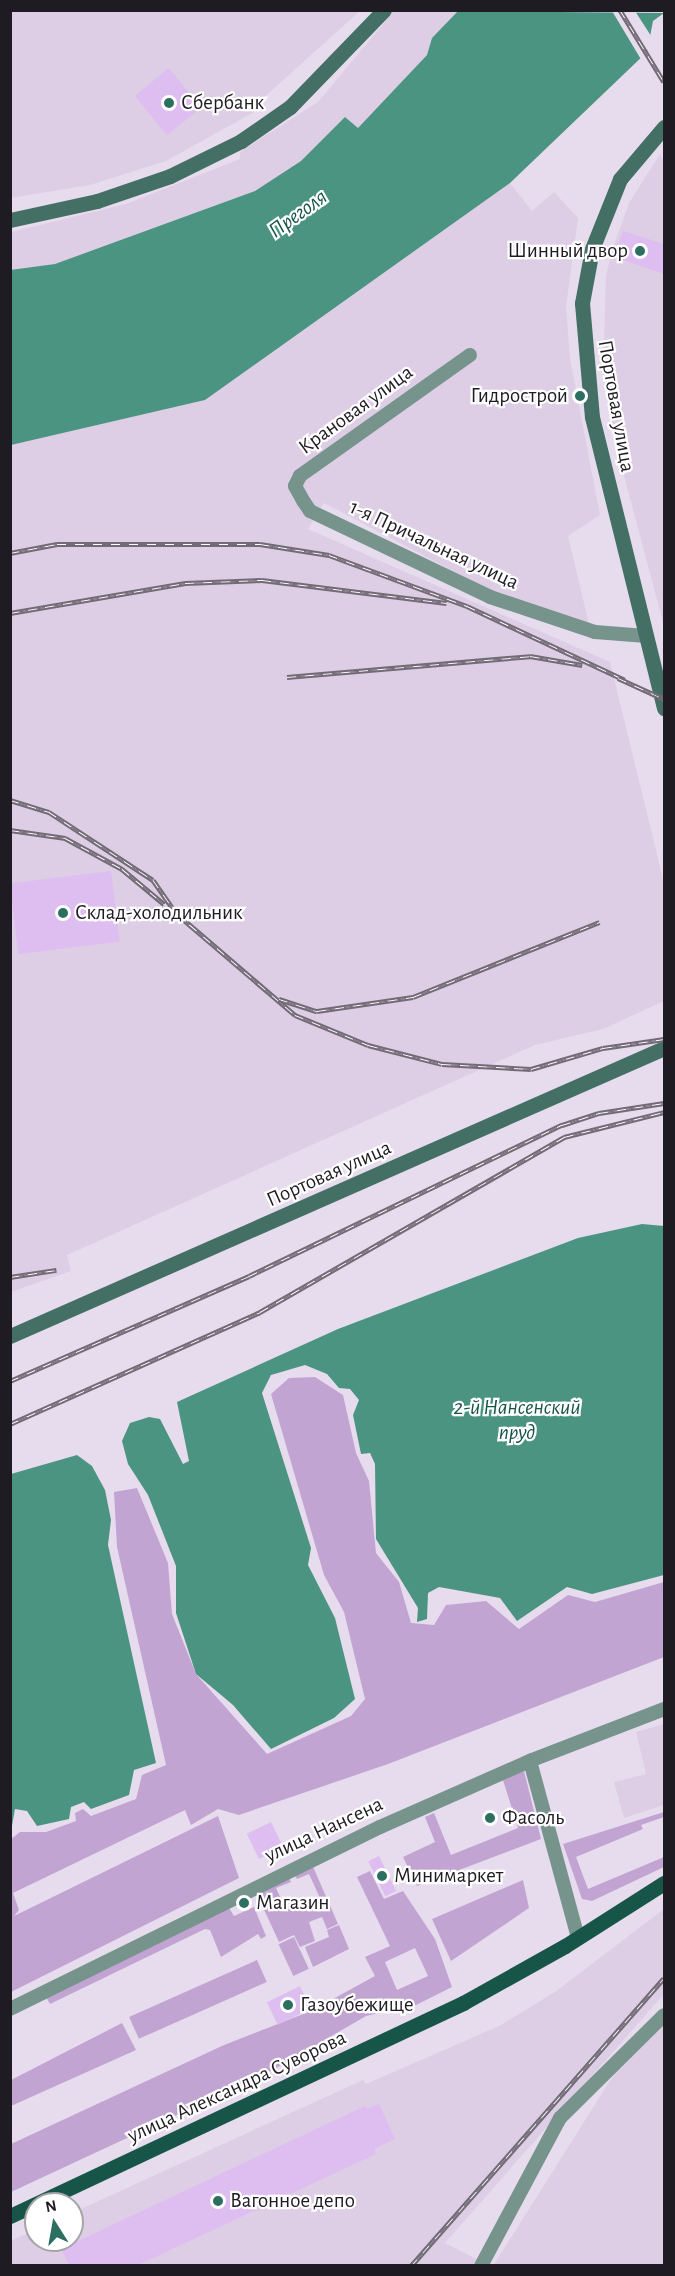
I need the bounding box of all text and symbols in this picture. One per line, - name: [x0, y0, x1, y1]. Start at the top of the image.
- place label: Сбербанк: [181, 90, 264, 116]
- marker: Сбербанк: [162, 96, 176, 110]
- water label: Преголя: [264, 184, 332, 244]
- place label: Шинный двор: [507, 238, 628, 264]
- marker: Шинный двор: [633, 244, 647, 258]
- street label: Портовая улица: [592, 338, 640, 474]
- street label: Крановая улица: [294, 360, 418, 460]
- place label: Гидрострой: [470, 383, 568, 409]
- marker: Гидрострой: [573, 389, 587, 403]
- street label: 1-я Причальная улица: [345, 495, 523, 595]
- place label: Склад-холодильник: [75, 900, 243, 926]
- marker: Склад-холодильник: [56, 906, 70, 920]
- street label: Портовая улица: [263, 1135, 395, 1213]
- water label: 2-й Нансенский пруд: [454, 1394, 580, 1446]
- street label: улица Нансена: [261, 1792, 387, 1868]
- place label: Фасоль: [502, 1805, 564, 1831]
- marker: Фасоль: [483, 1811, 497, 1825]
- place label: Минимаркет: [394, 1863, 503, 1889]
- marker: Минимаркет: [375, 1869, 389, 1883]
- place label: Магазин: [256, 1890, 330, 1916]
- marker: Магазин: [237, 1896, 251, 1910]
- place label: Газоубежище: [300, 1992, 414, 2018]
- marker: Газоубежище: [281, 1998, 295, 2012]
- street label: улица Александра Суворова: [124, 2025, 350, 2149]
- place label: Вагонное депо: [230, 2188, 355, 2214]
- north arrow: [24, 2192, 84, 2252]
- marker: Вагонное депо: [211, 2194, 225, 2208]
- text: N: [44, 2197, 58, 2215]

